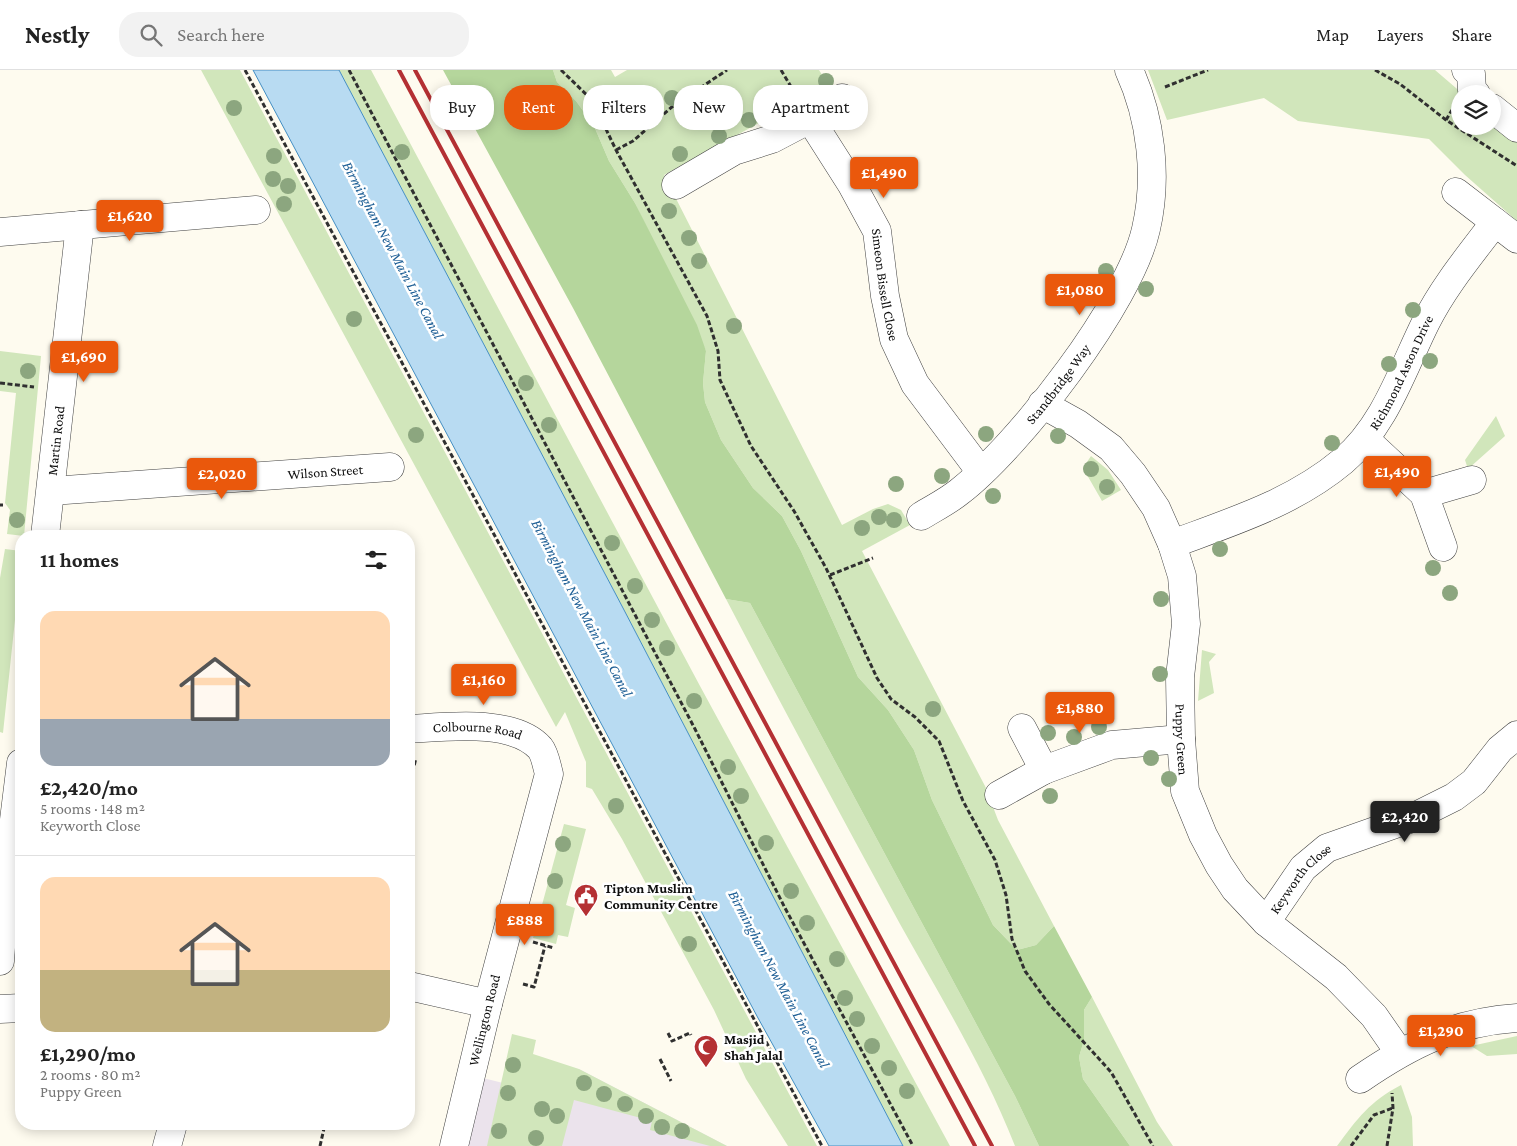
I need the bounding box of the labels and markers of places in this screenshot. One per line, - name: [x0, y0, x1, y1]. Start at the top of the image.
- pin: £1,490: [843, 156, 925, 199]
- pin: £1,620: [89, 200, 171, 242]
- pin: £1,080: [1039, 274, 1121, 316]
- pin: £1,690: [43, 340, 125, 383]
- pin: £1,490: [1356, 456, 1438, 498]
- pin: £2,020: [181, 458, 263, 500]
- pin: £1,160: [443, 664, 525, 706]
- pin: £1,880: [1039, 692, 1121, 734]
- pin: £2,420: [1364, 800, 1446, 843]
- place label: Tipton Muslim Community Centre: [604, 880, 718, 912]
- public building icon: Tipton Muslim Community Centre: [573, 883, 599, 917]
- pin: £888: [495, 904, 555, 946]
- pin: £1,290: [1400, 1014, 1482, 1057]
- place label: Masjid Shah Jalal: [724, 1031, 783, 1063]
- mosque icon: Masjid Shah Jalal: [693, 1034, 719, 1068]

